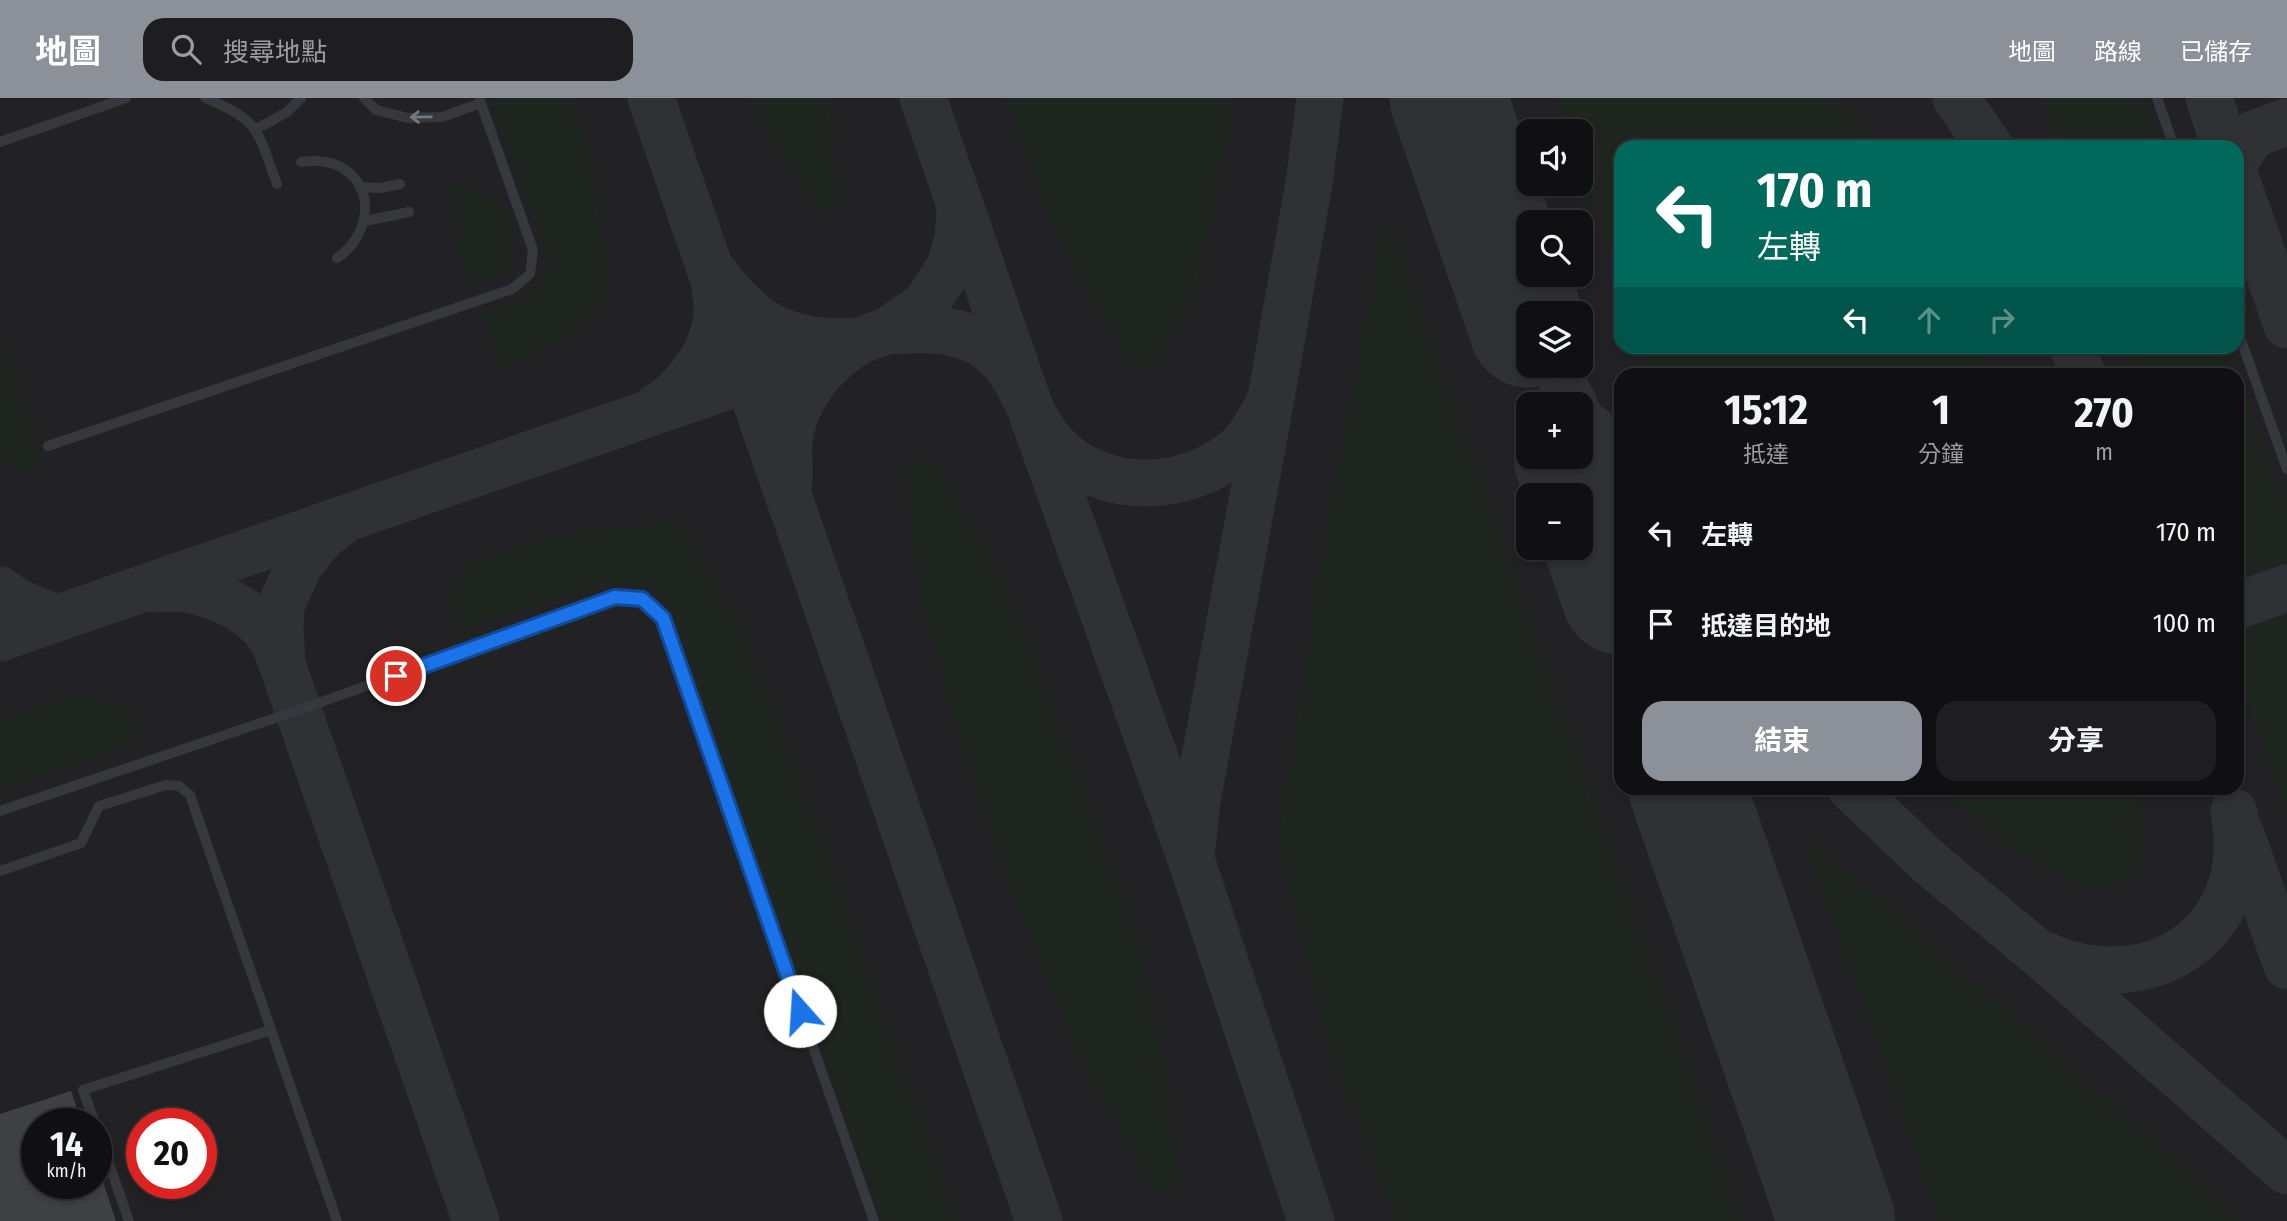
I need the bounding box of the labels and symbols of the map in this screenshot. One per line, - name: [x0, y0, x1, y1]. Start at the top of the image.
- one-way arrow: [409, 111, 432, 124]
- pin: [366, 646, 426, 706]
- position arrow: [763, 974, 837, 1048]
- speed limit sign: 20: [126, 1108, 217, 1199]

